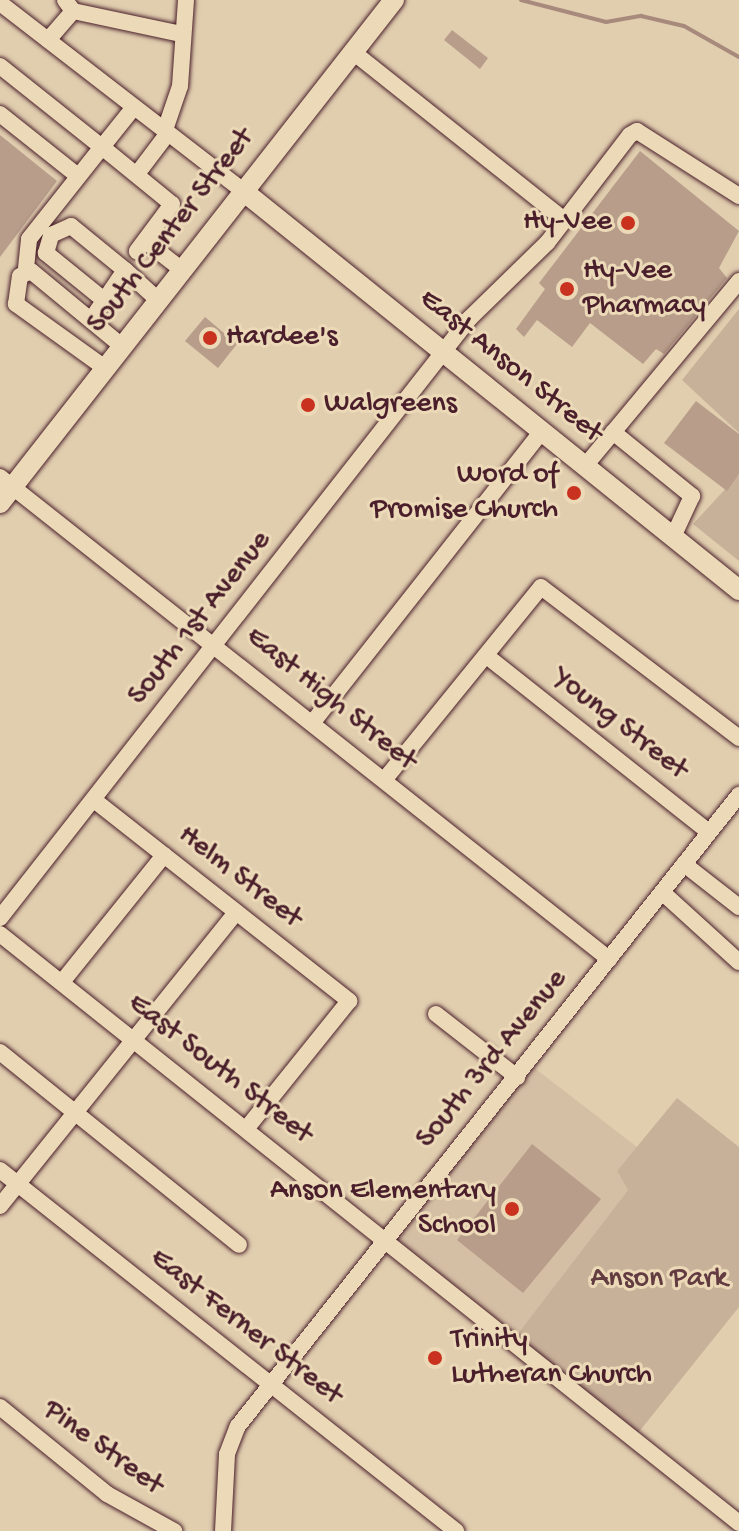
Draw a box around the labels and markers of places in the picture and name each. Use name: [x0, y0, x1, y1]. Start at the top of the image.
place label: Hy-Vee: [523, 205, 612, 241]
marker: Hy-Vee: [619, 214, 637, 232]
place label: Hy-Vee Pharmacy: [583, 254, 706, 324]
marker: Hy-Vee Pharmacy: [558, 280, 576, 298]
place label: Hardee's: [226, 320, 338, 356]
marker: Hardee's: [201, 329, 219, 347]
place label: Walgreens: [324, 387, 457, 423]
marker: Walgreens: [299, 396, 317, 414]
place label: Word of Promise Church: [370, 458, 558, 528]
marker: Word of Promise Church: [565, 484, 583, 502]
place label: Anson Elementary School: [270, 1174, 496, 1244]
marker: Anson Elementary School: [503, 1200, 521, 1218]
place label: Trinity Lutheran Church: [451, 1323, 652, 1394]
marker: Trinity Lutheran Church: [426, 1349, 444, 1367]

